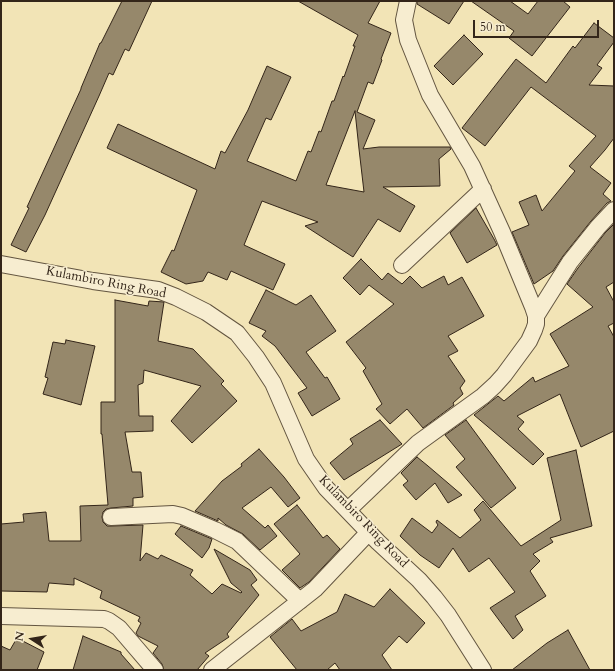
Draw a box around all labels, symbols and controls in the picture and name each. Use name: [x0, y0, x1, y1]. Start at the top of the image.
scale bar: [475, 12, 601, 38]
text: 50 m: [480, 19, 506, 35]
street label: Kulambiro Ring Road: [45, 264, 167, 302]
street label: Kulambiro Ring Road: [315, 473, 411, 571]
north arrow: [12, 619, 52, 659]
text: N: [11, 630, 28, 643]

